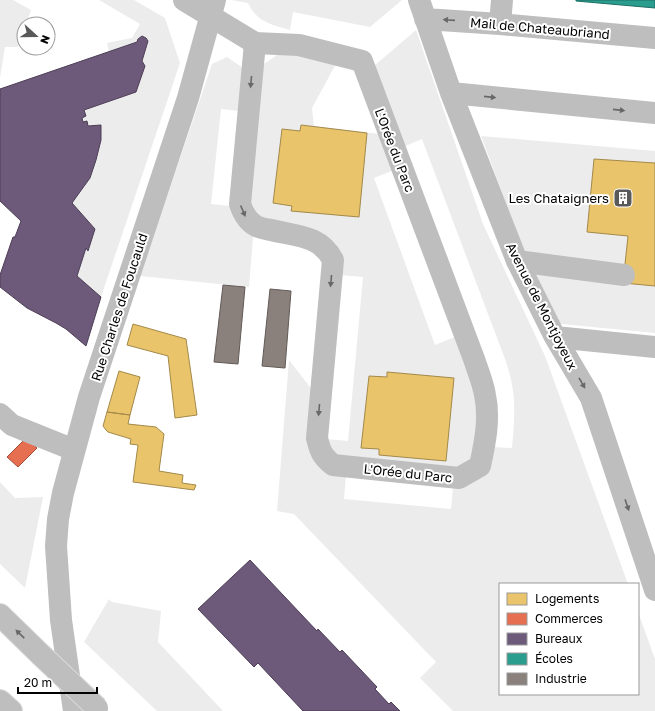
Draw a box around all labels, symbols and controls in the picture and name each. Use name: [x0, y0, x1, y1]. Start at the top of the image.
street label: Mail de Chateaubriand: [470, 14, 610, 42]
north arrow: [16, 16, 56, 56]
one-way arrow: [443, 17, 455, 24]
text: N: [38, 34, 53, 46]
one-way arrow: [248, 76, 254, 88]
one-way arrow: [484, 93, 496, 100]
street label: L'Orée du Parc: [372, 106, 418, 194]
one-way arrow: [613, 106, 625, 113]
building icon: Les Chataigners: [612, 187, 634, 209]
place label: Les Chataigners: [508, 190, 609, 206]
one-way arrow: [240, 205, 246, 217]
street label: Rue Charles de Foucauld: [88, 231, 150, 383]
street label: Avenue de Montjoyeux: [503, 240, 581, 372]
one-way arrow: [328, 275, 334, 287]
one-way arrow: [578, 377, 585, 389]
one-way arrow: [316, 404, 322, 416]
street label: L'Orée du Parc: [363, 460, 453, 486]
one-way arrow: [624, 499, 630, 511]
legend: [499, 583, 639, 695]
text: Logements: [535, 591, 599, 606]
text: Commerces: [535, 611, 603, 626]
one-way arrow: [15, 630, 25, 639]
text: Bureaux: [535, 631, 583, 646]
text: Écoles: [535, 651, 573, 666]
scale bar: [18, 669, 97, 695]
text: Industrie: [535, 671, 587, 686]
text: 20 m: [24, 675, 52, 690]

